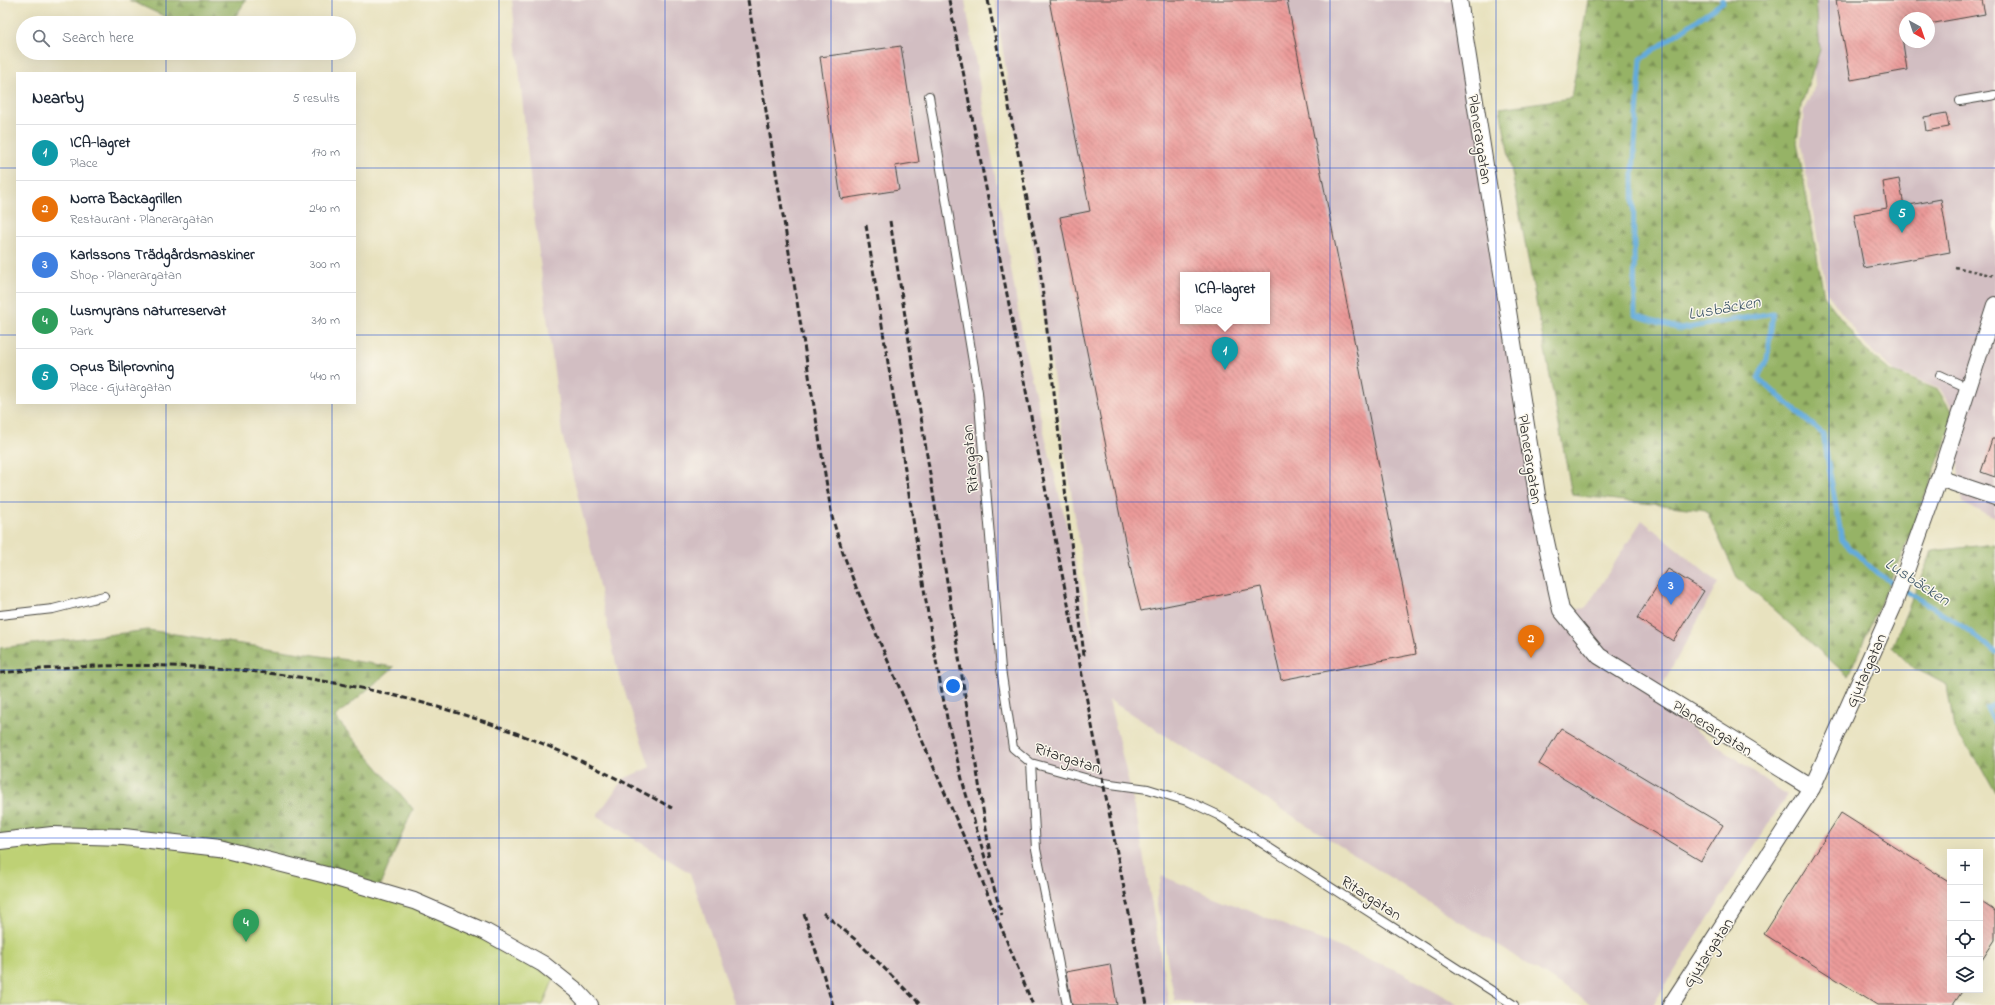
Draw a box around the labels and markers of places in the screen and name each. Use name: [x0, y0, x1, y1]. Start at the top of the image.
pin: 5: [1889, 200, 1915, 233]
pin: 1: [1212, 337, 1238, 370]
pin: 3: [1658, 572, 1684, 605]
pin: 2: [1518, 625, 1544, 658]
pin: 4: [233, 909, 259, 942]

